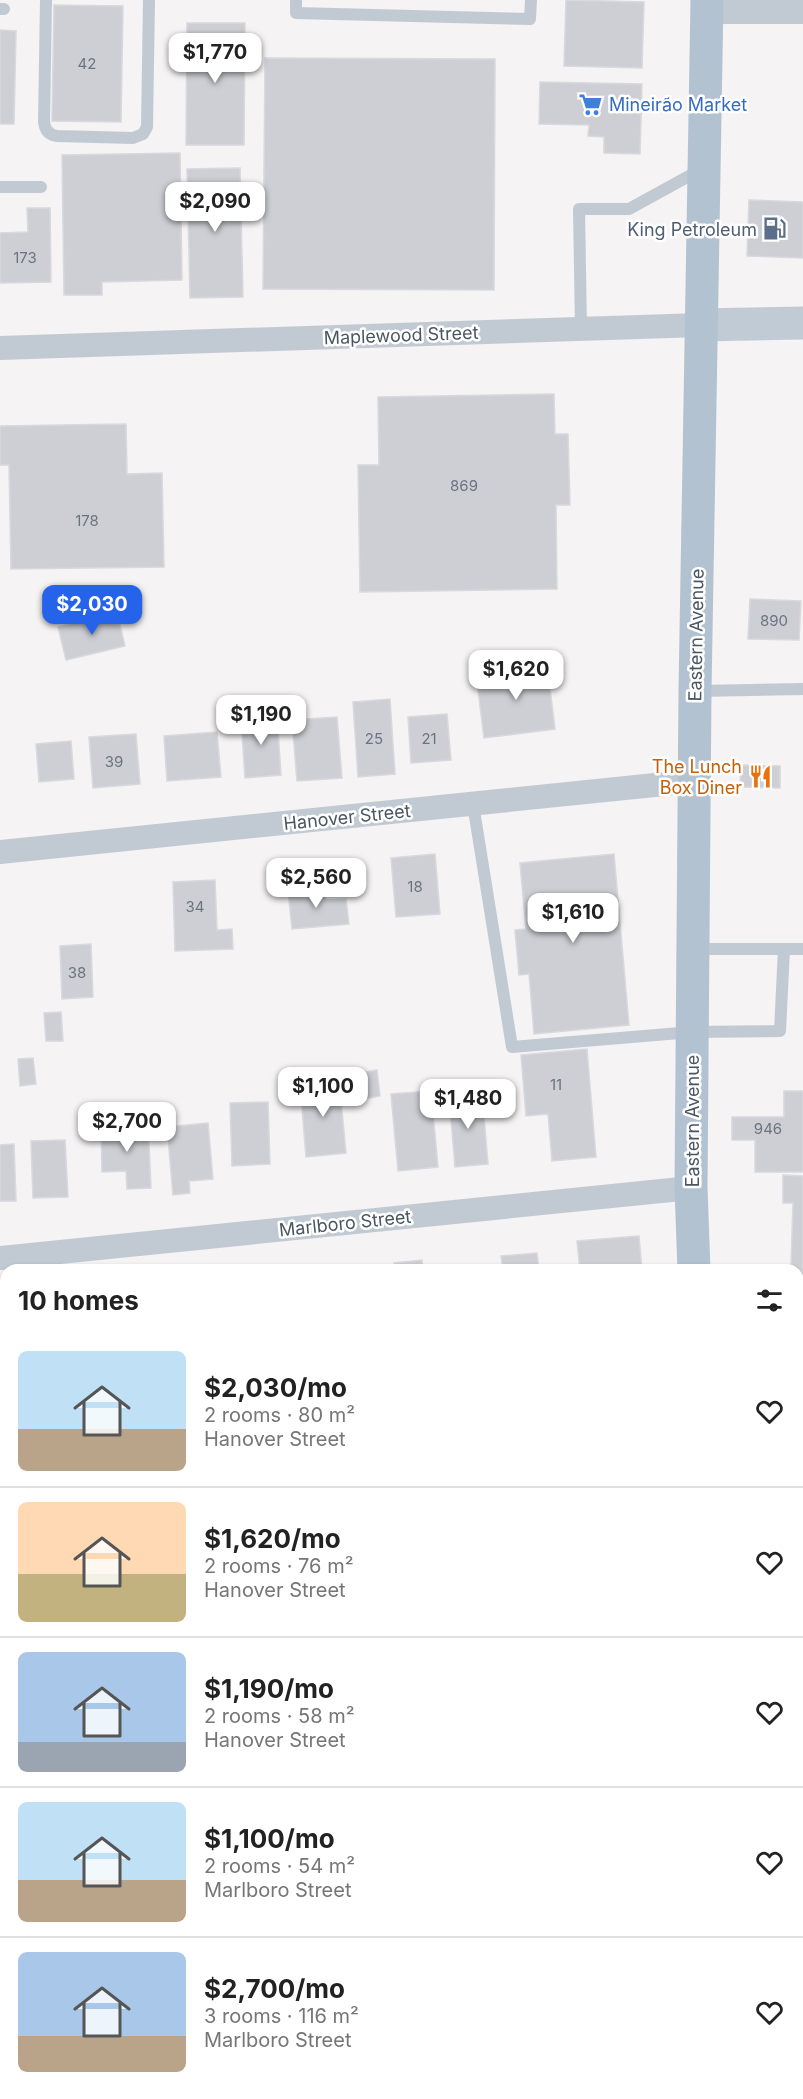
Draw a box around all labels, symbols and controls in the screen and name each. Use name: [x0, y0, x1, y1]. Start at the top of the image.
pin: $1,770: [166, 33, 264, 84]
text: $1,770: [183, 40, 247, 64]
house number: 42: [78, 54, 96, 73]
supermarket icon: Mineirão Market: [578, 91, 604, 117]
place label: Mineirão Market: [609, 94, 747, 115]
pin: $2,090: [166, 182, 264, 233]
text: $2,090: [179, 189, 251, 213]
fuel station icon: King Petroleum: [762, 216, 788, 242]
place label: King Petroleum: [627, 219, 757, 240]
house number: 173: [13, 248, 37, 267]
street label: Maplewood Street: [323, 322, 479, 348]
house number: 869: [450, 476, 478, 495]
house number: 178: [75, 511, 99, 530]
street label: Eastern Avenue: [684, 569, 708, 701]
pin: $2,030: [43, 585, 141, 636]
text: $2,030: [56, 592, 128, 616]
house number: 890: [760, 611, 788, 630]
pin: $1,620: [467, 650, 565, 701]
text: $1,620: [483, 657, 549, 681]
pin: $1,190: [212, 695, 310, 746]
text: $1,190: [230, 702, 292, 726]
house number: 25: [365, 729, 383, 748]
house number: 21: [421, 729, 437, 748]
house number: 39: [105, 752, 123, 771]
place label: The Lunch Box Diner: [652, 756, 742, 798]
restaurant icon: The Lunch Box Diner: [747, 763, 773, 789]
street label: Hanover Street: [283, 800, 412, 834]
pin: $2,560: [267, 858, 365, 909]
text: $2,560: [280, 865, 352, 889]
house number: 18: [407, 877, 423, 896]
pin: $1,610: [524, 893, 622, 944]
house number: 34: [186, 897, 204, 916]
text: $1,610: [542, 900, 604, 924]
house number: 38: [68, 963, 86, 982]
street label: Eastern Avenue: [682, 1055, 703, 1187]
pin: $1,100: [274, 1067, 372, 1118]
text: $1,100: [292, 1074, 354, 1098]
house number: 11: [550, 1075, 562, 1094]
pin: $1,480: [419, 1079, 517, 1130]
text: $1,480: [434, 1086, 502, 1110]
pin: $2,700: [78, 1102, 176, 1153]
text: $2,700: [92, 1109, 162, 1133]
house number: 946: [754, 1119, 782, 1138]
street label: Marlboro Street: [278, 1206, 412, 1240]
icon: filters: [753, 1284, 786, 1317]
text: 10 homes: [18, 1285, 139, 1316]
text: $2,030/mo: [204, 1372, 347, 1403]
icon: home: [66, 1375, 138, 1447]
icon: heart: [753, 1395, 786, 1428]
text: 2 rooms · 80 m²: [204, 1403, 355, 1427]
text: Hanover Street: [204, 1427, 346, 1451]
text: $1,620/mo: [204, 1523, 341, 1554]
icon: home: [66, 1526, 138, 1598]
icon: heart: [753, 1546, 786, 1579]
text: 2 rooms · 76 m²: [204, 1554, 353, 1578]
text: Hanover Street: [204, 1578, 346, 1602]
text: $1,190/mo: [204, 1673, 334, 1704]
icon: home: [66, 1676, 138, 1748]
icon: heart: [753, 1696, 786, 1729]
text: 2 rooms · 58 m²: [204, 1704, 355, 1728]
text: Hanover Street: [204, 1728, 346, 1752]
text: $1,100/mo: [204, 1823, 335, 1854]
icon: home: [66, 1826, 138, 1898]
icon: heart: [753, 1846, 786, 1879]
text: 2 rooms · 54 m²: [204, 1854, 355, 1878]
text: Marlboro Street: [204, 1878, 351, 1902]
text: $2,700/mo: [204, 1973, 345, 2004]
icon: home: [66, 1976, 138, 2048]
icon: heart: [753, 1996, 786, 2029]
text: 3 rooms · 116 m²: [204, 2004, 359, 2028]
text: Marlboro Street: [204, 2028, 351, 2052]

